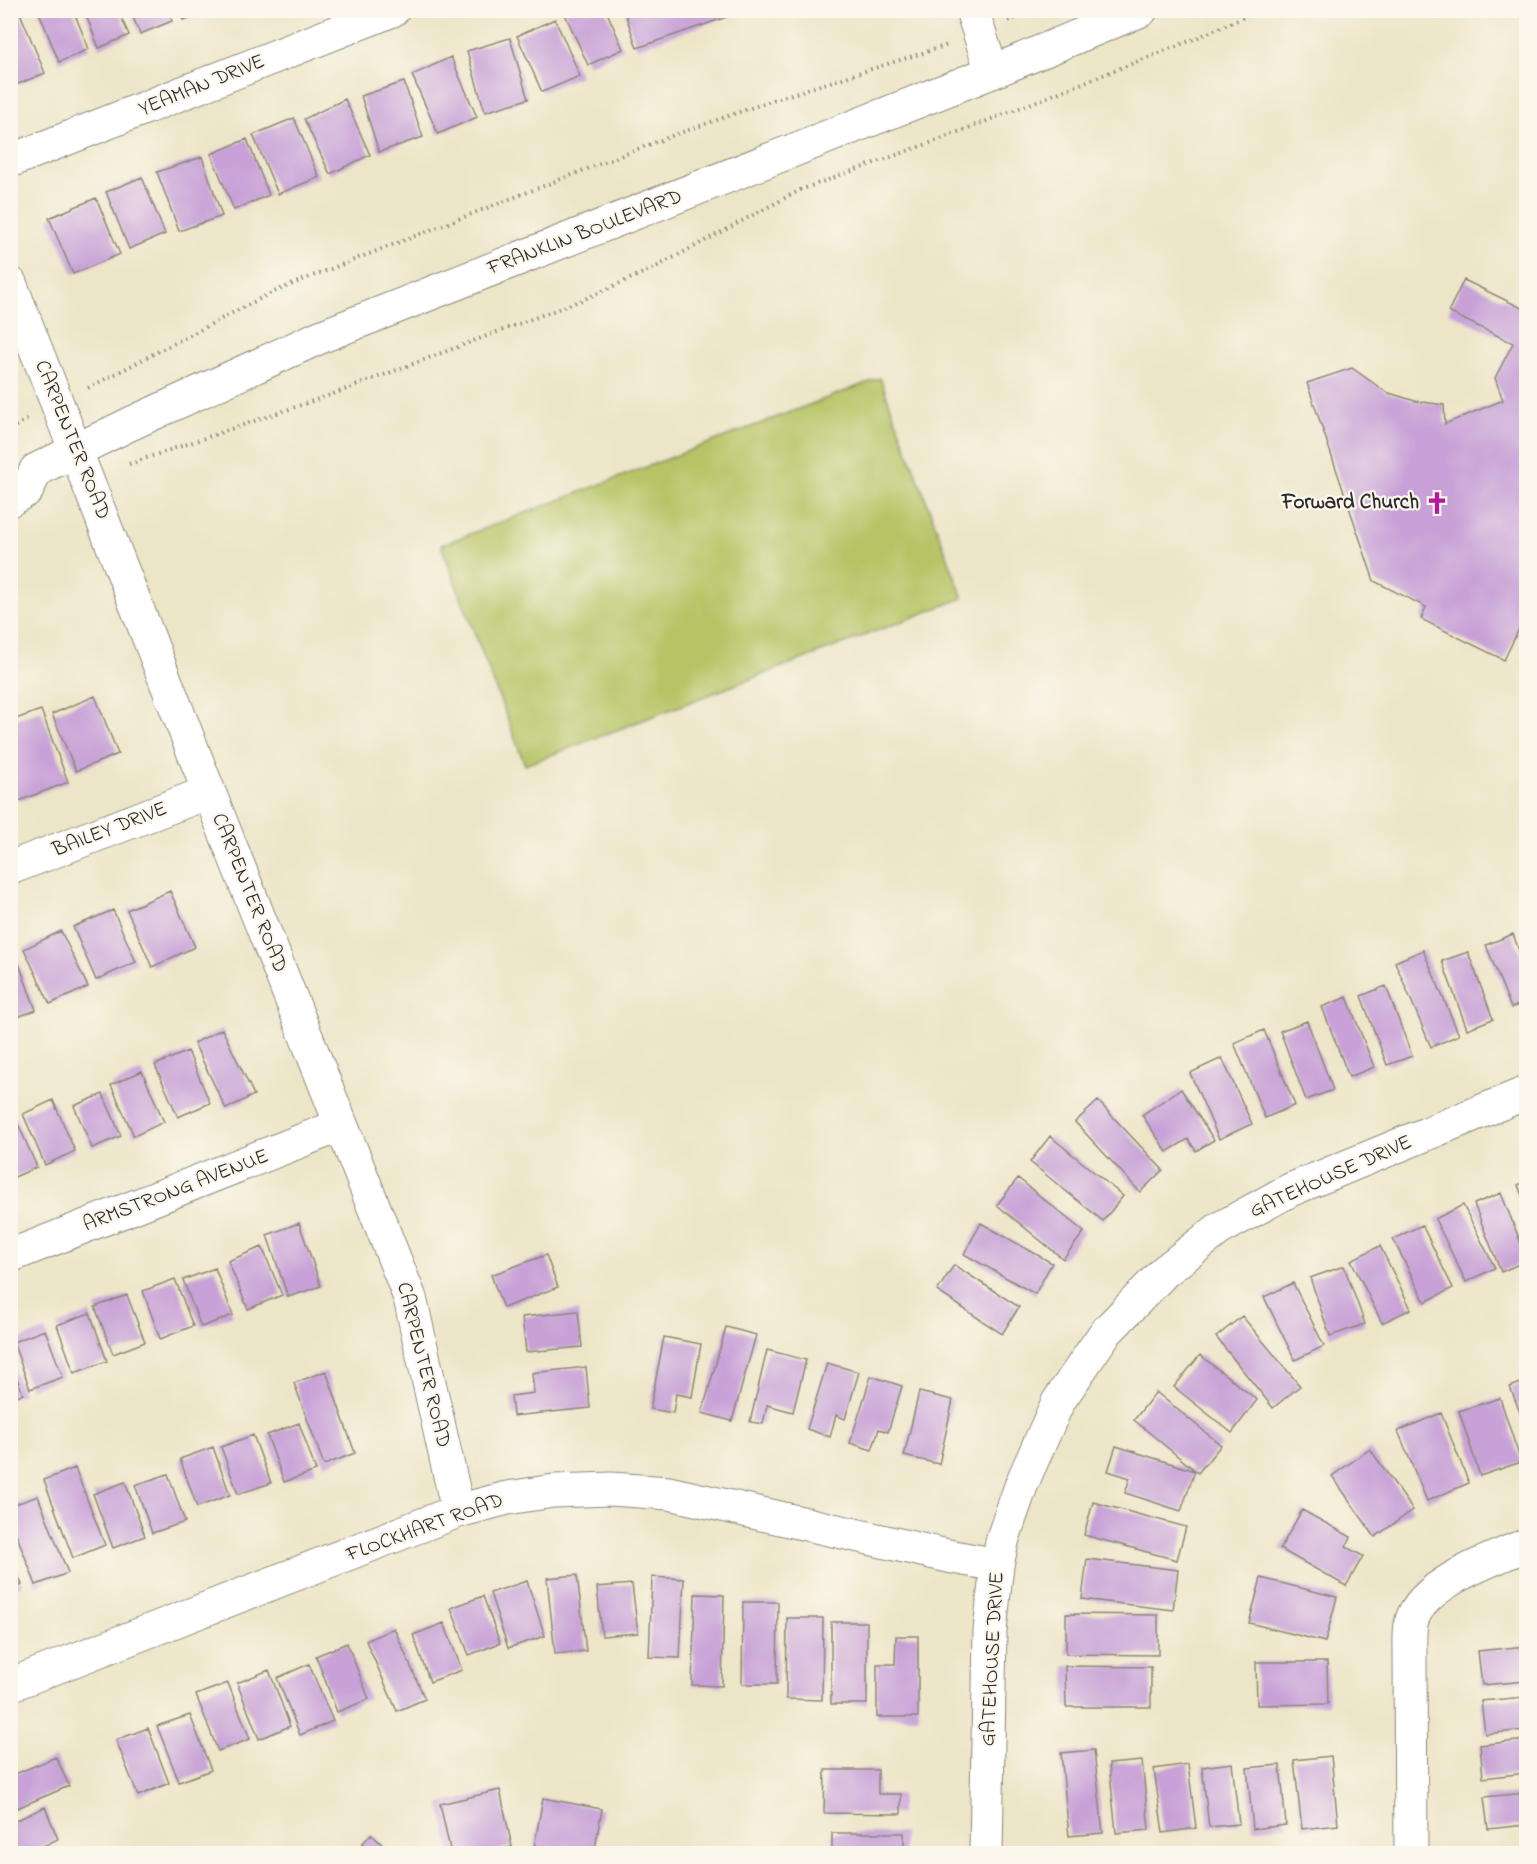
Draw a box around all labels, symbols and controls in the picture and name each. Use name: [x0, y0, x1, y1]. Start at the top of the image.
street label: YEAMAN DRIVE: [134, 47, 270, 125]
street label: FRANKLIN BOULEVARD: [482, 182, 687, 284]
street label: CARPENTER ROAD: [26, 356, 118, 524]
place label: Forward Church: [1281, 488, 1419, 518]
church icon: Forward Church: [1424, 490, 1450, 516]
street label: BAILEY DRIVE: [47, 794, 172, 866]
street label: CARPENTER ROAD: [203, 809, 295, 977]
street label: GATEHOUSE DRIVE: [1245, 1128, 1417, 1226]
street label: ARMSTRONG AVENUE: [79, 1142, 273, 1240]
street label: CARPENTER ROAD: [388, 1279, 458, 1451]
street label: FLOCKHART ROAD: [341, 1486, 508, 1571]
street label: GATEHOUSE DRIVE: [973, 1571, 1013, 1747]

